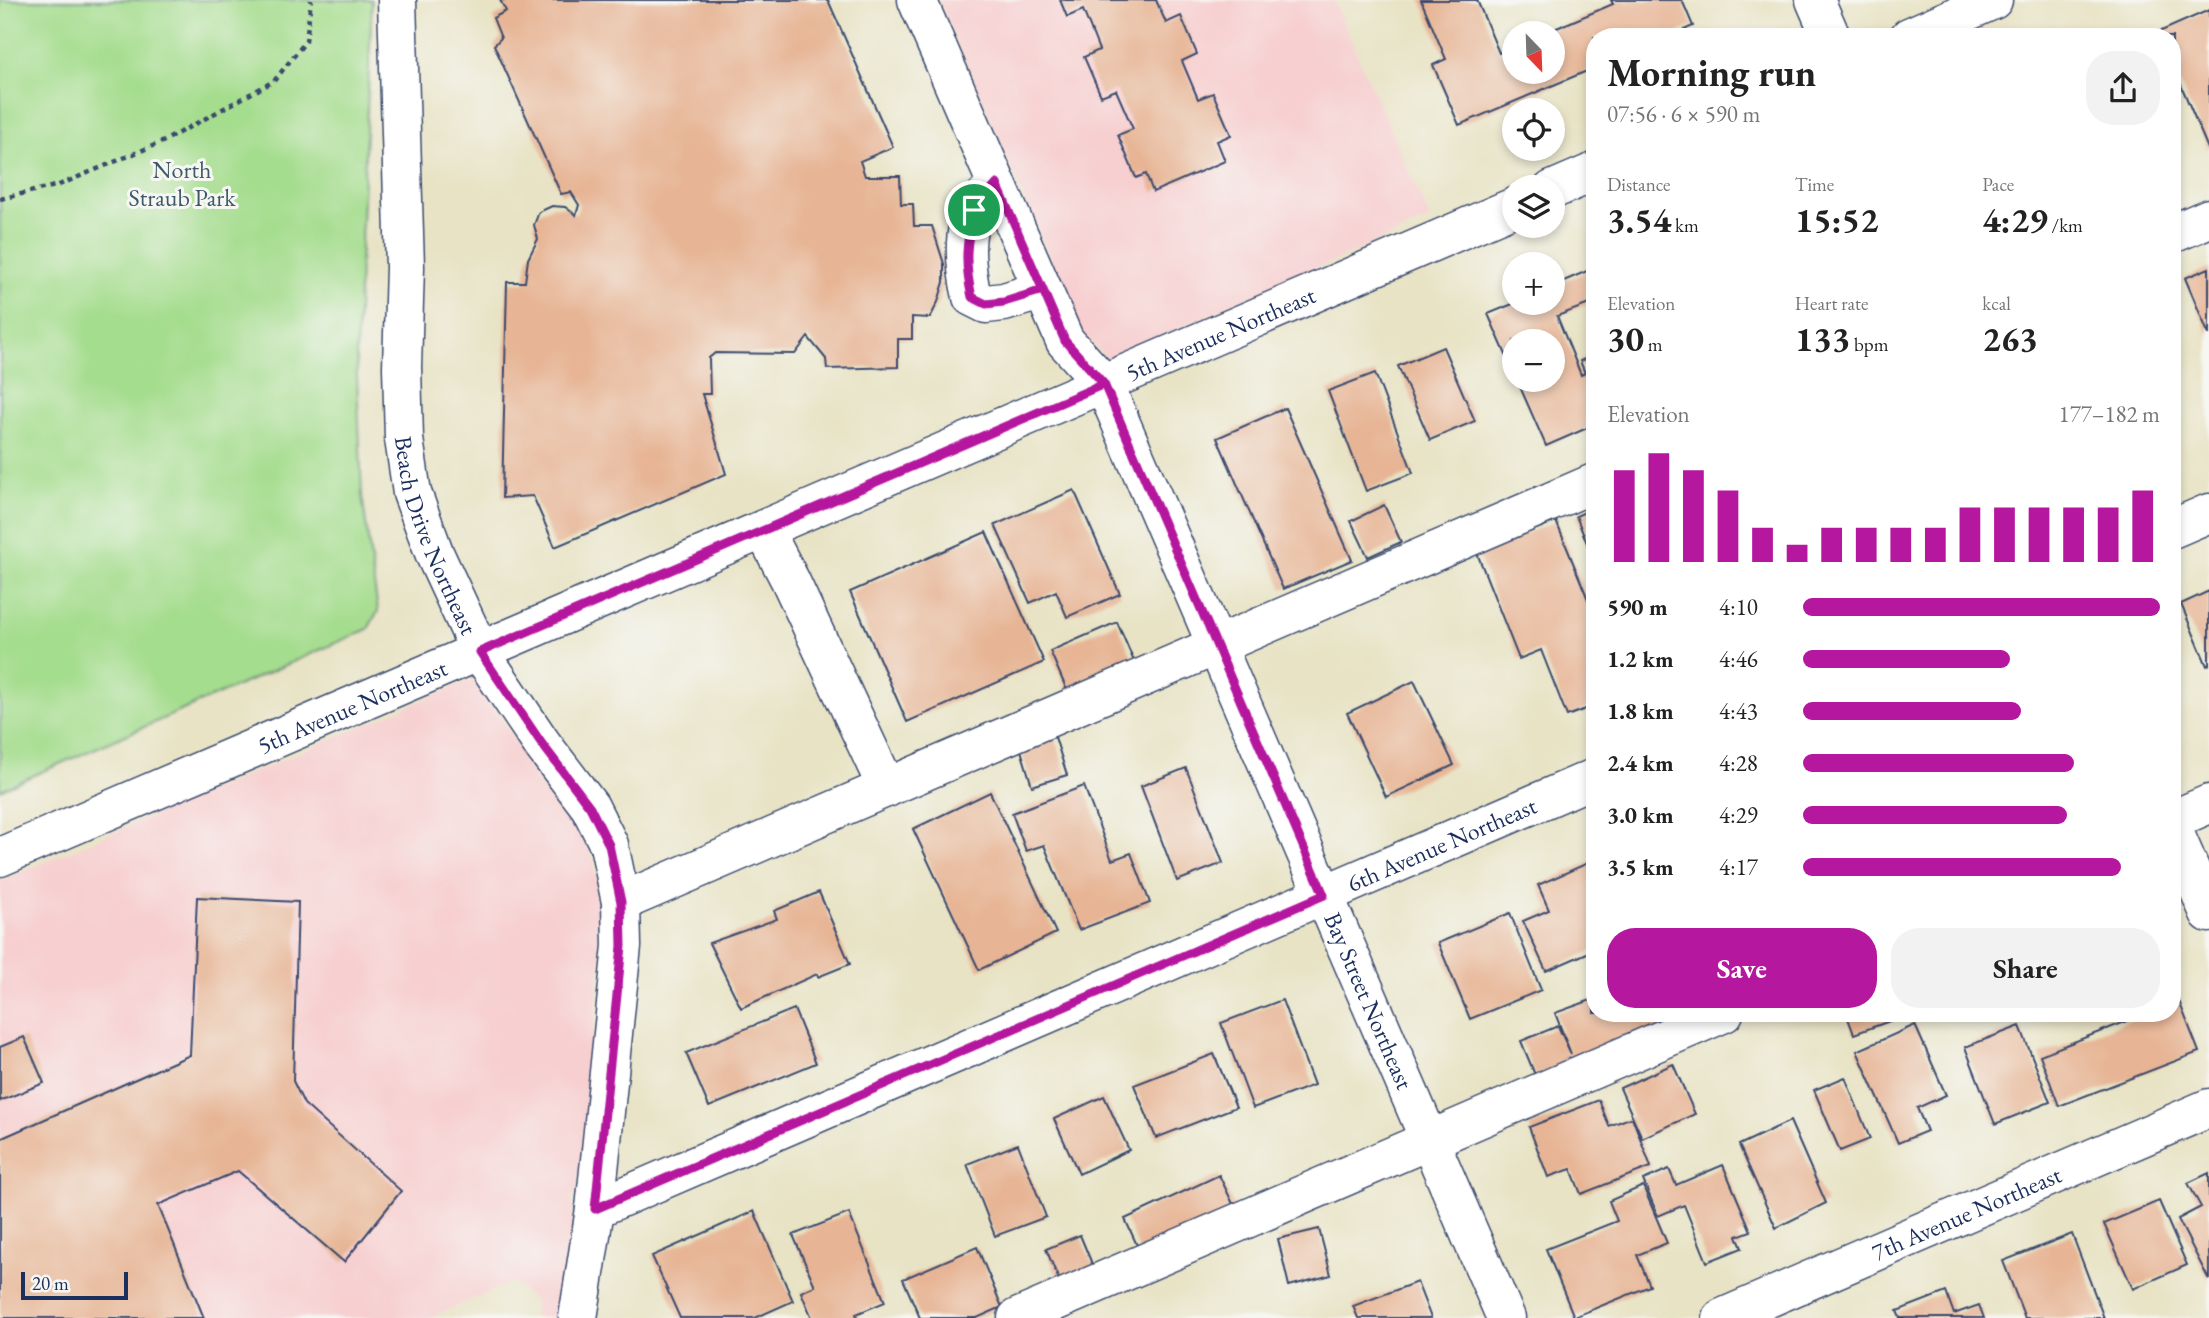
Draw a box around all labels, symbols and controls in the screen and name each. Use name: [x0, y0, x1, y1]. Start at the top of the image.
north arrow: [1502, 21, 1564, 84]
map controls: [1502, 21, 1565, 392]
text: Morning run: [1607, 48, 1816, 97]
button: share: [2086, 51, 2160, 125]
button: locate: [1502, 98, 1565, 161]
text: 07:56 · 6 × 590 m: [1607, 99, 1760, 129]
park label: North Straub Park: [129, 154, 236, 213]
text: Distance: [1607, 172, 1670, 197]
text: Time: [1795, 172, 1834, 197]
text: Pace: [1982, 172, 2014, 197]
button: layers: [1502, 175, 1565, 238]
pin: [944, 180, 1004, 240]
icon: arrive: [955, 191, 993, 229]
text: 3.54: [1607, 197, 1671, 242]
text: 15:52: [1795, 197, 1879, 242]
text: 4:29: [1982, 197, 2048, 242]
text: km: [1671, 213, 1699, 238]
text: /km: [2048, 213, 2083, 238]
button: +: [1502, 252, 1565, 315]
street label: 5th Avenue Northeast: [1121, 279, 1320, 387]
text: Elevation: [1607, 291, 1675, 316]
text: Heart rate: [1795, 291, 1868, 316]
text: kcal: [1982, 291, 2011, 316]
text: 30: [1607, 316, 1644, 361]
text: 133: [1795, 316, 1850, 361]
text: 263: [1982, 316, 2038, 361]
button: −: [1502, 329, 1565, 392]
text: m: [1644, 332, 1663, 357]
text: bpm: [1850, 332, 1888, 357]
text: Elevation: [1607, 399, 1690, 429]
text: 177–182 m: [2059, 399, 2160, 429]
street label: Beach Drive Northeast: [388, 434, 485, 640]
text: 590 m: [1607, 592, 1668, 622]
text: 4:10: [1719, 592, 1758, 622]
text: 1.2 km: [1607, 644, 1674, 674]
text: 4:46: [1719, 644, 1758, 674]
street label: 5th Avenue Northeast: [252, 651, 452, 760]
text: 1.8 km: [1607, 696, 1674, 726]
text: 4:43: [1719, 696, 1758, 726]
text: 2.4 km: [1607, 748, 1674, 778]
text: 4:28: [1719, 748, 1758, 778]
street label: 6th Avenue Northeast: [1342, 789, 1541, 898]
text: 3.0 km: [1607, 800, 1674, 830]
text: 4:29: [1719, 800, 1758, 830]
text: 3.5 km: [1607, 852, 1674, 882]
text: 4:17: [1719, 852, 1758, 882]
street label: Bay Street Northeast: [1318, 907, 1421, 1094]
button: Save: [1607, 928, 1877, 1008]
button: Share: [1891, 928, 2160, 1008]
street label: 7th Avenue Northeast: [1867, 1158, 2066, 1267]
scale bar: [21, 1269, 128, 1301]
text: 20 m: [32, 1271, 69, 1296]

